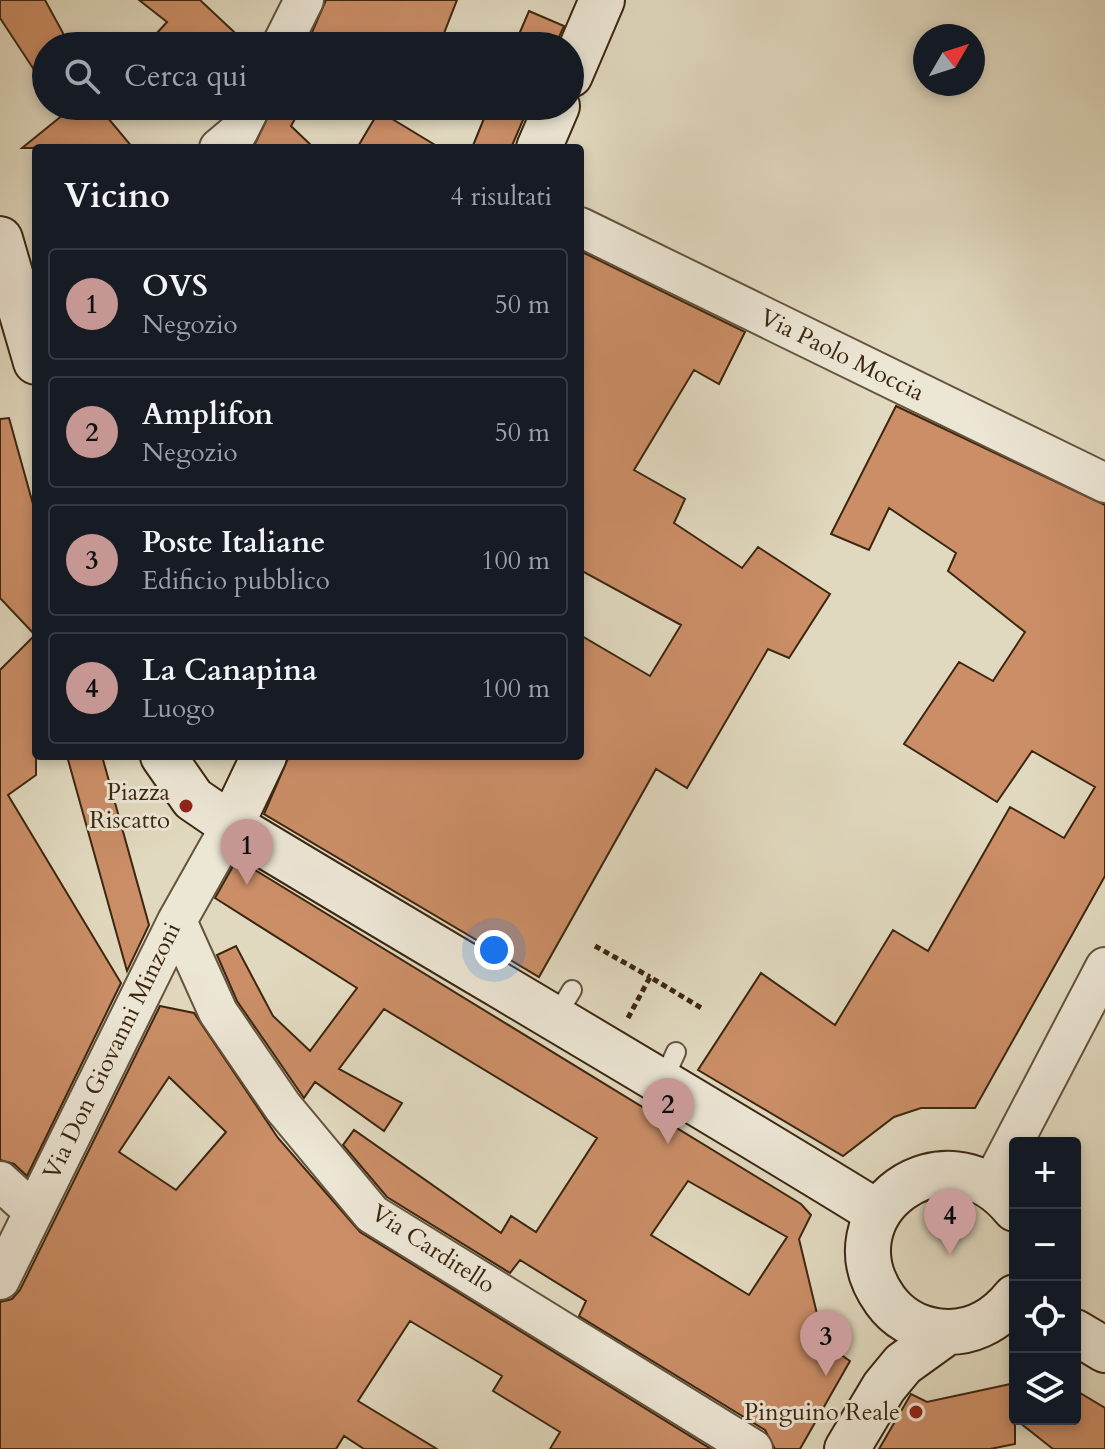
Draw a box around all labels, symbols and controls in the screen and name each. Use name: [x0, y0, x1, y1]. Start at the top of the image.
north arrow: [913, 24, 985, 96]
search box: [32, 32, 584, 120]
icon: search: [60, 54, 104, 98]
text: Cerca qui: [124, 56, 247, 97]
text: Vicino: [64, 173, 170, 219]
text: 4 risultati: [450, 179, 552, 214]
text: OVS: [142, 266, 208, 307]
text: 1: [85, 287, 99, 322]
text: 50 m: [494, 287, 550, 322]
street label: Via Paolo Moccia: [754, 301, 930, 409]
text: Negozio: [142, 307, 238, 342]
text: Amplifon: [142, 394, 273, 435]
text: 2: [85, 415, 99, 450]
text: 50 m: [494, 415, 550, 450]
text: Negozio: [142, 435, 238, 470]
text: Poste Italiane: [142, 522, 325, 563]
text: 3: [85, 543, 99, 578]
text: 100 m: [481, 543, 550, 578]
text: Edificio pubblico: [142, 563, 330, 598]
text: La Canapina: [142, 650, 317, 691]
text: 4: [85, 671, 99, 706]
text: 100 m: [481, 671, 550, 706]
text: Luogo: [142, 691, 215, 726]
place label: Piazza Riscatto: [89, 776, 171, 837]
marker: Piazza Riscatto: [177, 797, 195, 815]
pin: 1: [221, 819, 273, 885]
street label: Via Don Giovanni Minzoni: [35, 917, 189, 1185]
your location: [474, 930, 514, 970]
pin: 2: [642, 1078, 694, 1144]
map controls: [1009, 1137, 1081, 1425]
button: +: [1009, 1137, 1081, 1209]
pin: 4: [924, 1189, 976, 1255]
street label: Via Carditello: [365, 1197, 501, 1301]
button: −: [1009, 1209, 1081, 1281]
button: locate: [1009, 1281, 1081, 1353]
pin: 3: [800, 1310, 852, 1376]
button: layers: [1009, 1353, 1081, 1425]
place label: Pinguino Reale: [744, 1396, 900, 1429]
marker: Pinguino Reale: [907, 1403, 925, 1421]

